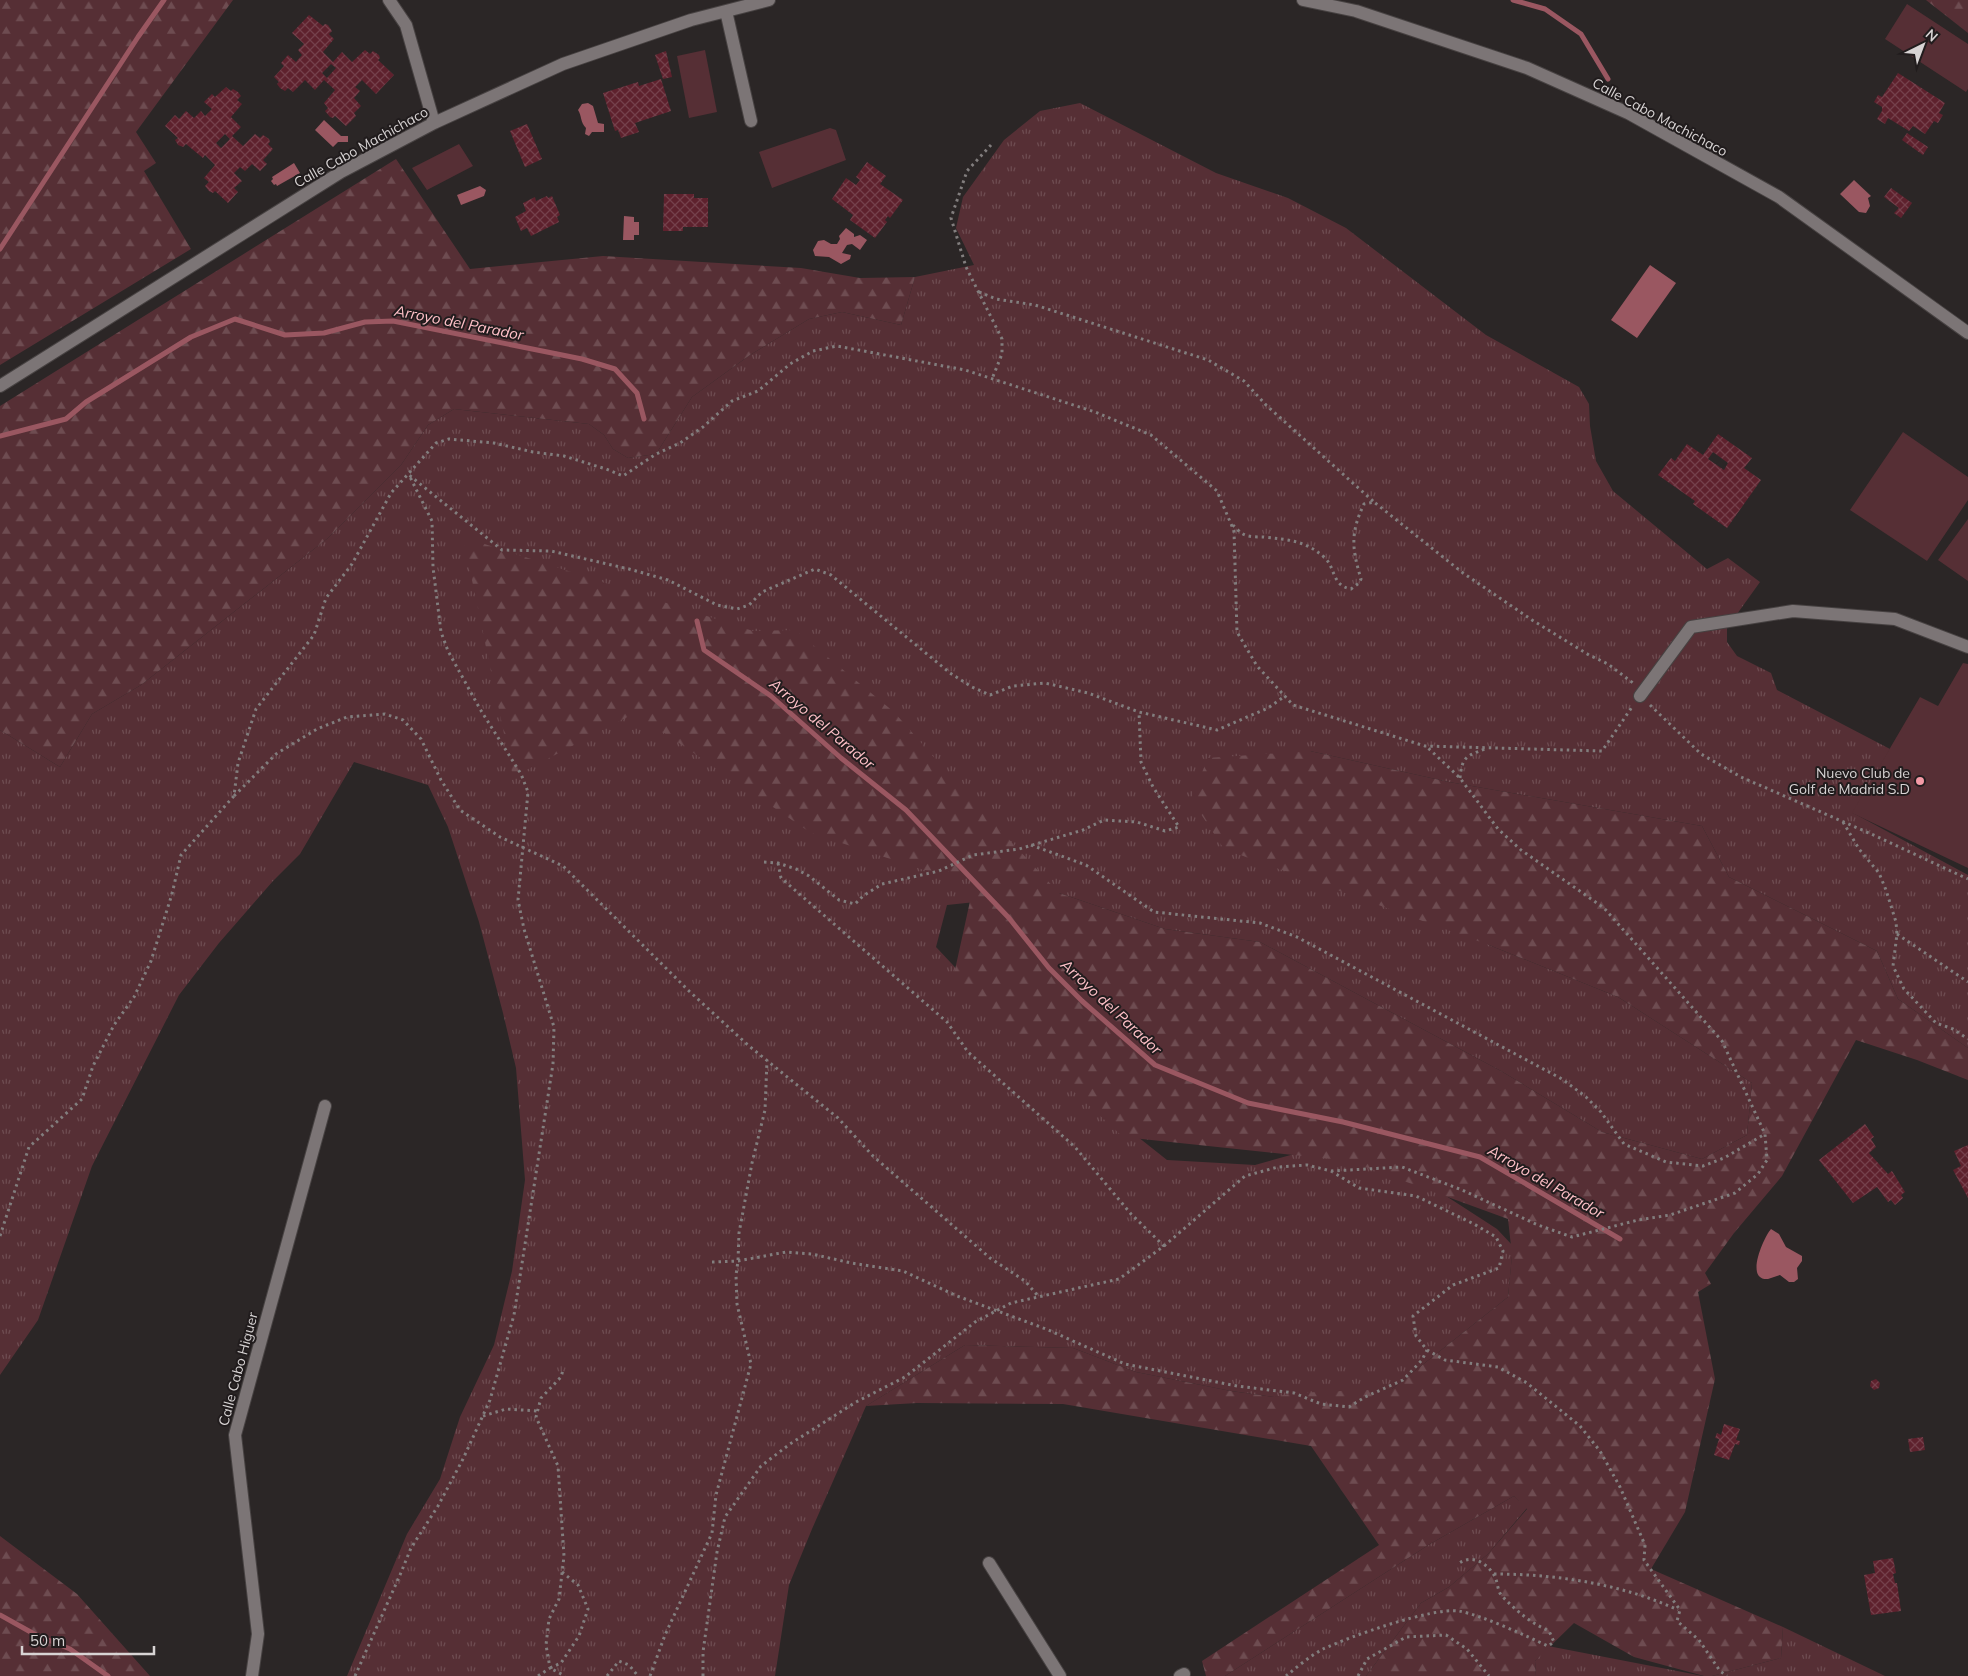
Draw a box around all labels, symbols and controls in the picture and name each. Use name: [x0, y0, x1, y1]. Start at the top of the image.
north arrow: [1898, 20, 1948, 70]
text: N: [1922, 25, 1942, 46]
street label: Calle Cabo Machichaco: [1589, 74, 1731, 160]
street label: Calle Cabo Machichaco: [291, 103, 431, 191]
water label: Arroyo del Parador: [392, 300, 526, 344]
water label: Arroyo del Parador: [765, 674, 879, 773]
place label: Nuevo Club de Golf de Madrid S.D: [1789, 764, 1910, 798]
marker: Nuevo Club de Golf de Madrid S.D: [1914, 775, 1926, 787]
water label: Arroyo del Parador: [1056, 954, 1166, 1059]
water label: Arroyo del Parador: [1484, 1140, 1608, 1223]
street label: Calle Cabo Higuer: [214, 1309, 262, 1428]
scale bar: [22, 1624, 155, 1656]
text: 50 m: [30, 1631, 65, 1650]

